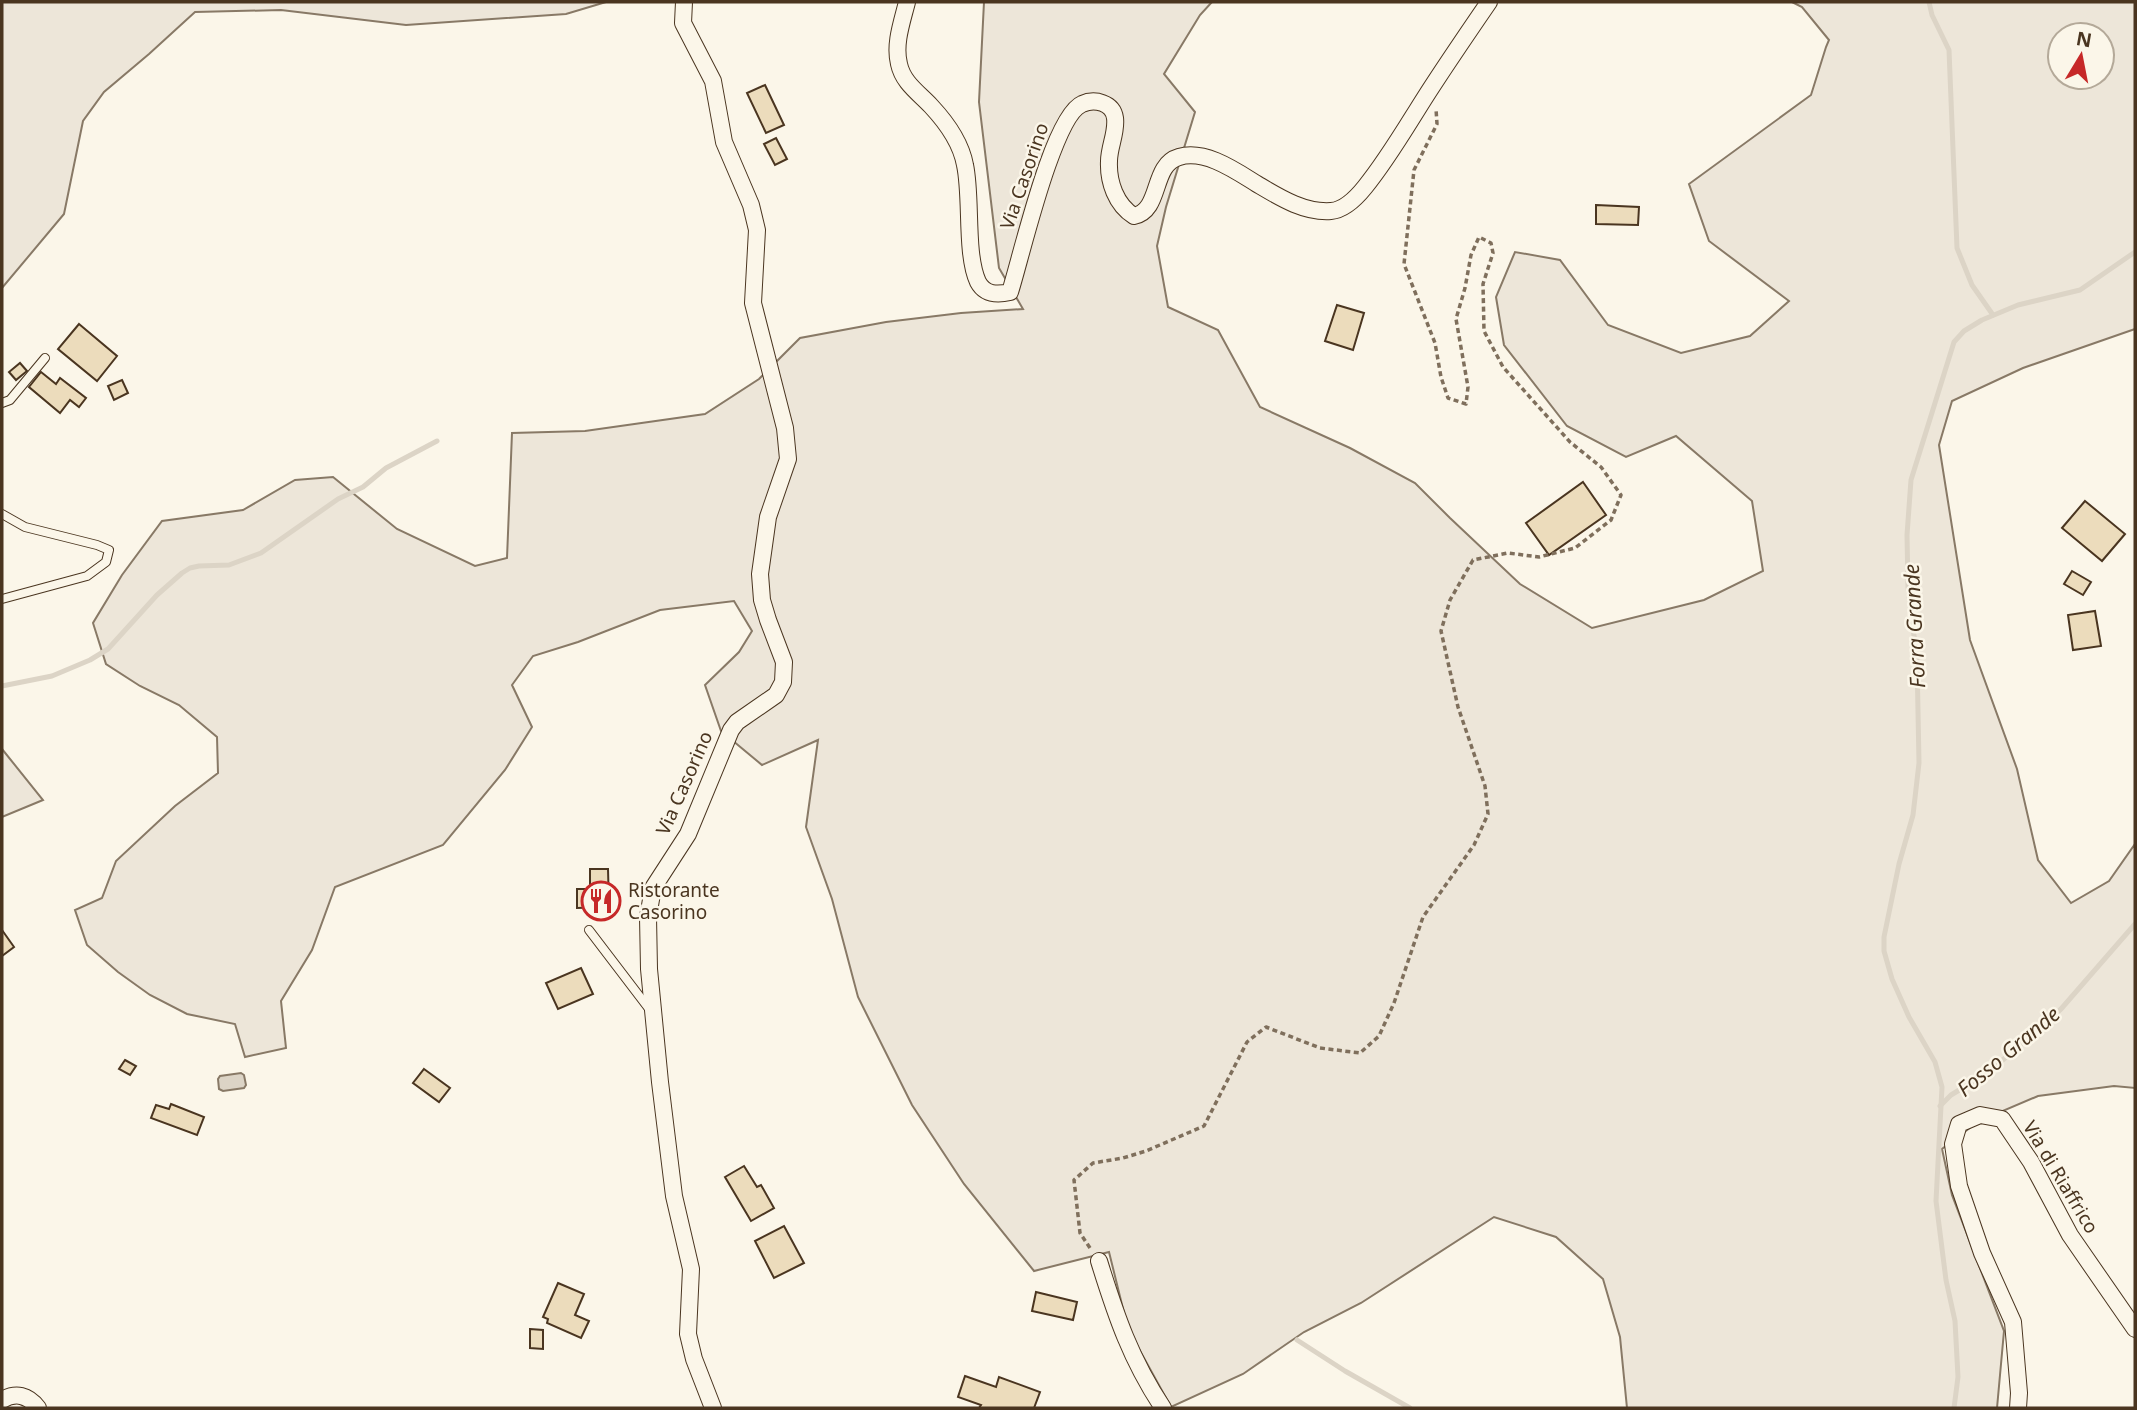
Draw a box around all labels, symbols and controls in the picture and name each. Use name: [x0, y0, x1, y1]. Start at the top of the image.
north arrow: [2046, 21, 2116, 91]
text: N: [2074, 25, 2094, 53]
street label: Via Casorino: [994, 119, 1054, 233]
water label: Forra Grande: [1897, 563, 1931, 689]
street label: Via Casorino: [650, 727, 718, 839]
place label: Ristorante Casorino: [628, 877, 720, 925]
restaurant icon: Ristorante Casorino: [580, 880, 622, 922]
water label: Fosso Grande: [1951, 1000, 2065, 1102]
street label: Via di Riaffrico: [2017, 1116, 2105, 1238]

